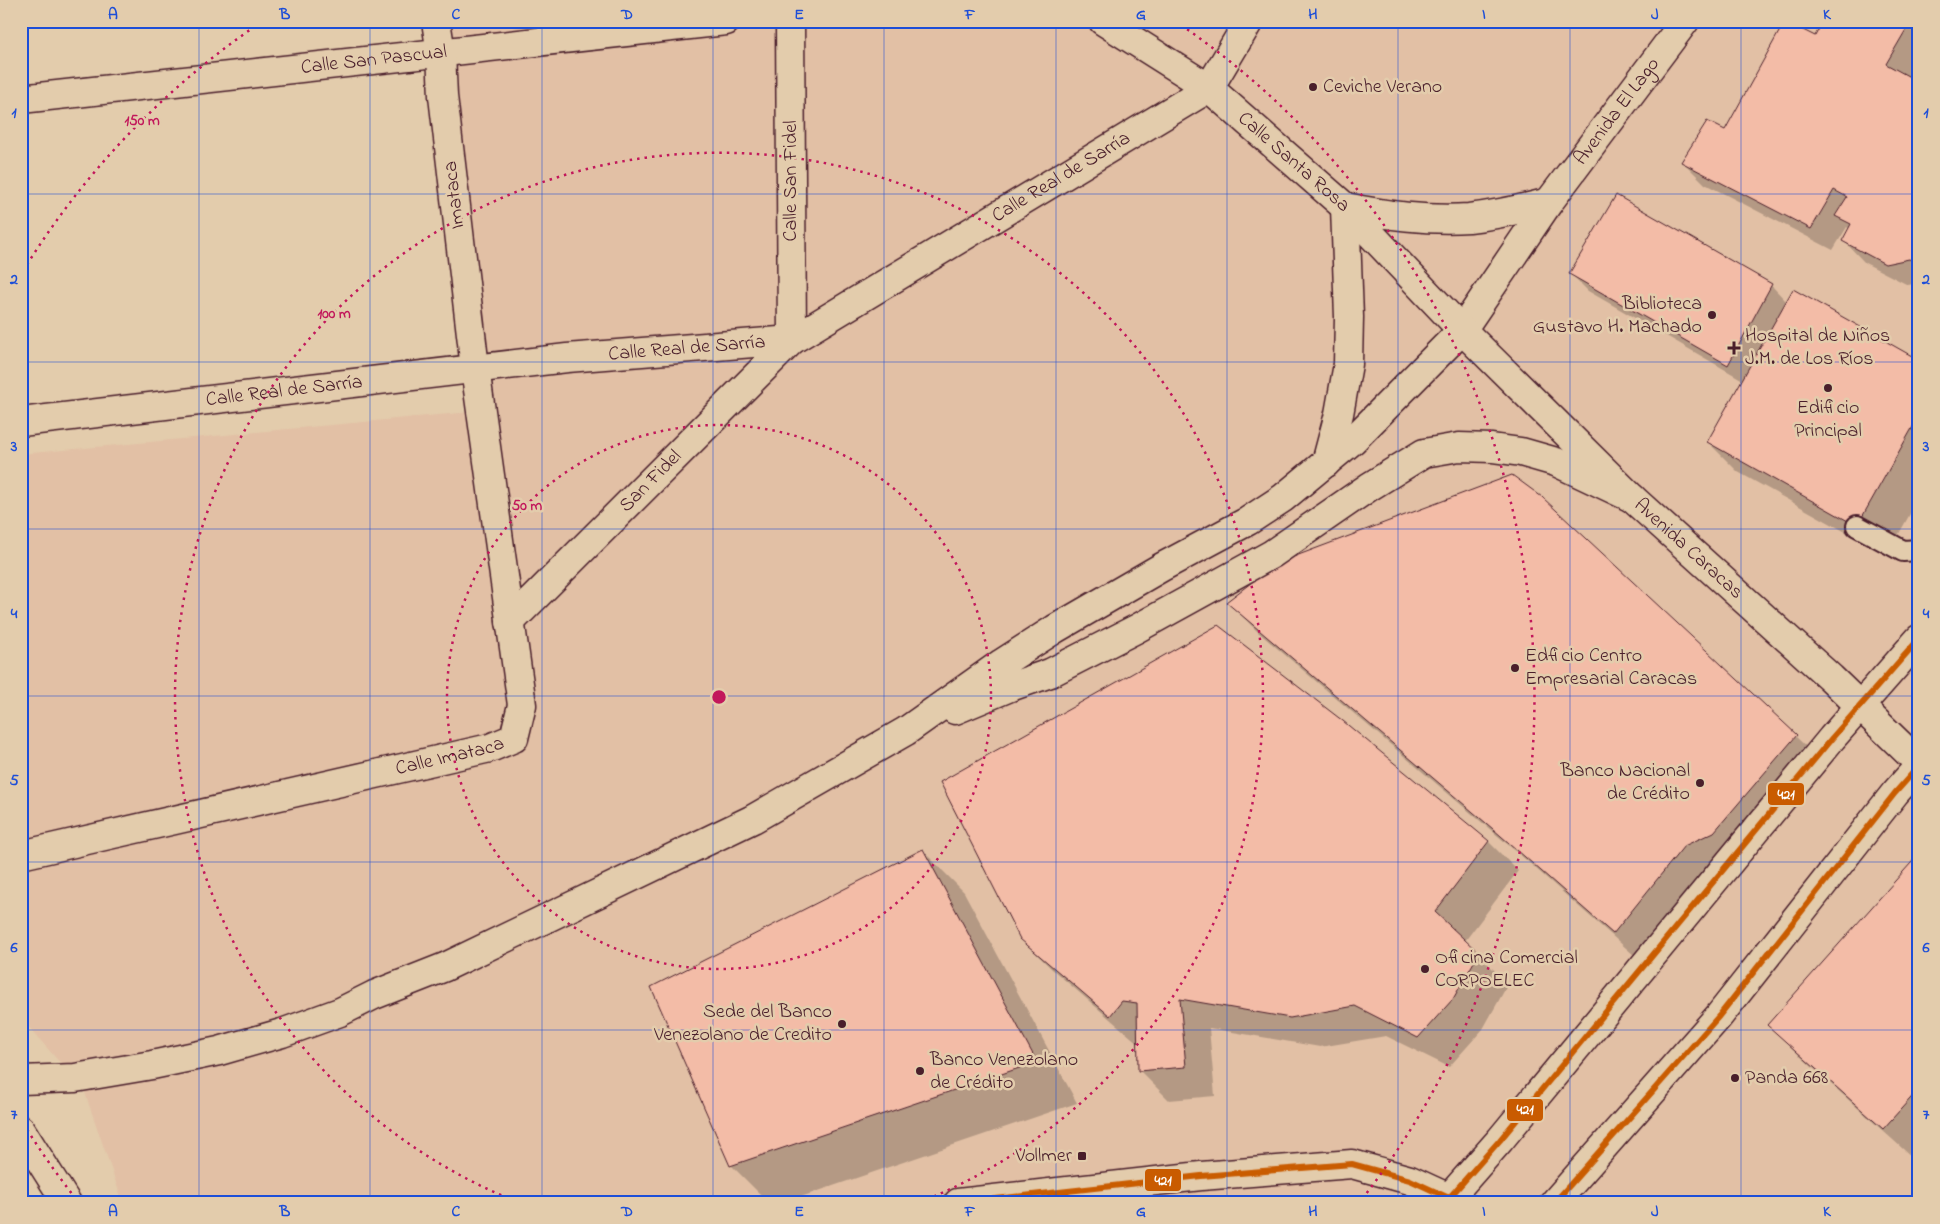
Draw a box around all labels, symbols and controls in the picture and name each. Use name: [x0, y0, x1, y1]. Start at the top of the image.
text: A: [108, 3, 118, 27]
text: B: [279, 3, 291, 27]
text: C: [452, 3, 461, 27]
text: D: [620, 3, 633, 27]
text: E: [794, 3, 804, 27]
text: F: [964, 3, 976, 27]
text: G: [1136, 3, 1146, 27]
text: H: [1308, 3, 1318, 27]
text: I: [1482, 3, 1486, 27]
text: J: [1651, 3, 1659, 27]
text: K: [1823, 3, 1832, 27]
street label: Calle San Pascual: [299, 37, 448, 82]
street label: Avenida El Lago: [1567, 51, 1667, 171]
place label: Ceviche Verano: [1323, 73, 1442, 102]
marker: Ceviche Verano: [1307, 81, 1319, 93]
text: 1: [11, 101, 17, 125]
text: 1: [1923, 101, 1929, 125]
street label: Calle Santa Rosa: [1231, 105, 1356, 220]
text: 150 m: [124, 110, 160, 132]
street label: Calle San Fidel: [777, 120, 806, 242]
street label: Calle Real de Sarría: [986, 124, 1136, 230]
street label: Imataca: [436, 159, 474, 231]
text: 2: [9, 268, 18, 292]
text: 2: [1921, 268, 1930, 292]
place label: Biblioteca Gustavo H. Machado: [1533, 290, 1702, 342]
text: 100 m: [317, 303, 351, 325]
marker: Biblioteca Gustavo H. Machado: [1706, 309, 1718, 321]
place label: Hospital de Niños J.M. de Los Ríos: [1745, 322, 1890, 374]
street label: Calle Real de Sarría: [607, 328, 767, 369]
marker: Hospital de Niños J.M. de Los Ríos: [1727, 341, 1741, 355]
street label: Calle Real de Sarría: [204, 368, 364, 415]
marker: Edificio Principal: [1822, 382, 1834, 394]
place label: Edificio Principal: [1794, 394, 1862, 446]
text: 3: [10, 435, 18, 459]
text: 3: [1922, 435, 1930, 459]
street label: San Fidel: [613, 443, 689, 519]
street label: Avenida Caracas: [1627, 492, 1750, 606]
text: 50 m: [512, 495, 543, 517]
text: 4: [10, 602, 18, 626]
text: 4: [1922, 602, 1930, 626]
place label: Edficio Centro Empresarial Caracas: [1525, 642, 1697, 694]
marker: Edficio Centro Empresarial Caracas: [1509, 662, 1521, 674]
centre of rings: [710, 688, 728, 706]
street label: Calle Imataca: [393, 729, 509, 784]
place label: Banco Nacional de Crédito: [1559, 757, 1690, 809]
text: 5: [9, 769, 19, 793]
text: 5: [1921, 769, 1931, 793]
marker: Banco Nacional de Crédito: [1694, 777, 1706, 789]
line badge: 421: [1767, 782, 1805, 806]
text: 421: [1776, 785, 1795, 806]
text: 6: [9, 936, 18, 960]
text: 6: [1921, 936, 1930, 960]
place label: Oficina Comercial CORPOELEC: [1435, 944, 1578, 996]
marker: Oficina Comercial CORPOELEC: [1419, 963, 1431, 975]
place label: Sede del Banco Venezolano de Credito: [653, 998, 832, 1050]
marker: Sede del Banco Venezolano de Credito: [836, 1018, 848, 1030]
place label: Banco Venezolano de Crédito: [929, 1046, 1078, 1098]
place label: Panda 668: [1745, 1064, 1828, 1093]
marker: Banco Venezolano de Crédito: [914, 1065, 926, 1077]
marker: Panda 668: [1729, 1072, 1741, 1084]
line badge: 421: [1506, 1098, 1544, 1122]
text: 421: [1515, 1100, 1534, 1121]
text: 7: [11, 1103, 18, 1127]
text: 7: [1923, 1103, 1930, 1127]
place label: Vollmer: [1014, 1142, 1073, 1171]
marker: Vollmer: [1076, 1150, 1088, 1162]
line badge: 421: [1144, 1168, 1182, 1192]
text: 421: [1153, 1171, 1172, 1192]
text: A: [108, 1200, 118, 1224]
text: B: [279, 1200, 291, 1224]
text: C: [452, 1200, 461, 1224]
text: D: [620, 1200, 633, 1224]
text: E: [794, 1200, 804, 1224]
text: F: [964, 1200, 976, 1224]
text: G: [1136, 1200, 1146, 1224]
text: H: [1308, 1200, 1318, 1224]
text: I: [1482, 1200, 1486, 1224]
text: J: [1651, 1200, 1659, 1224]
text: K: [1823, 1200, 1832, 1224]

